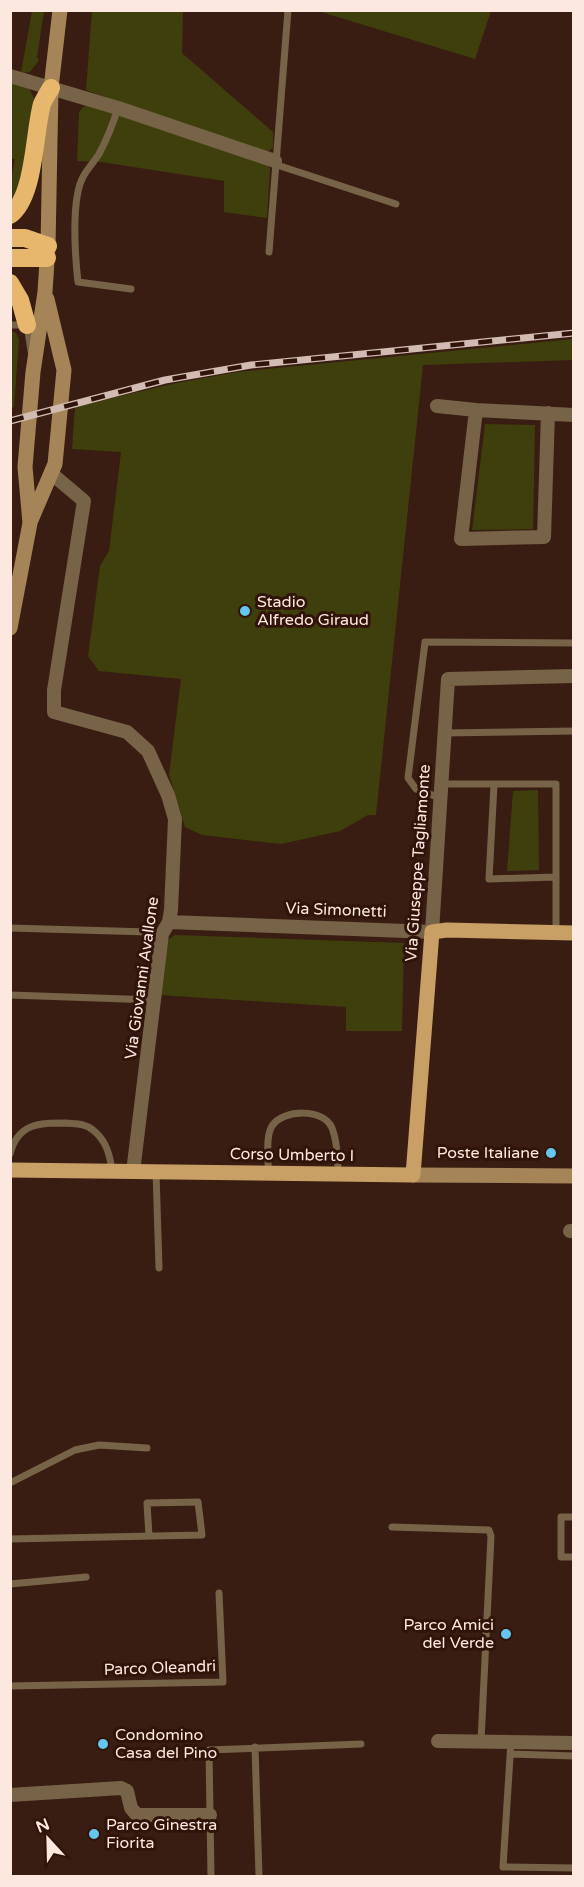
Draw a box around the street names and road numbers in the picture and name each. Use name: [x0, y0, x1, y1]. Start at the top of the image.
street label: Via Giuseppe Tagliamonte: [401, 764, 435, 962]
street label: Via Giovanni Avallone: [121, 895, 163, 1061]
street label: Via Simonetti: [285, 898, 387, 922]
street label: Corso Umberto I: [230, 1144, 354, 1166]
street label: Parco Oleandri: [103, 1656, 217, 1680]

